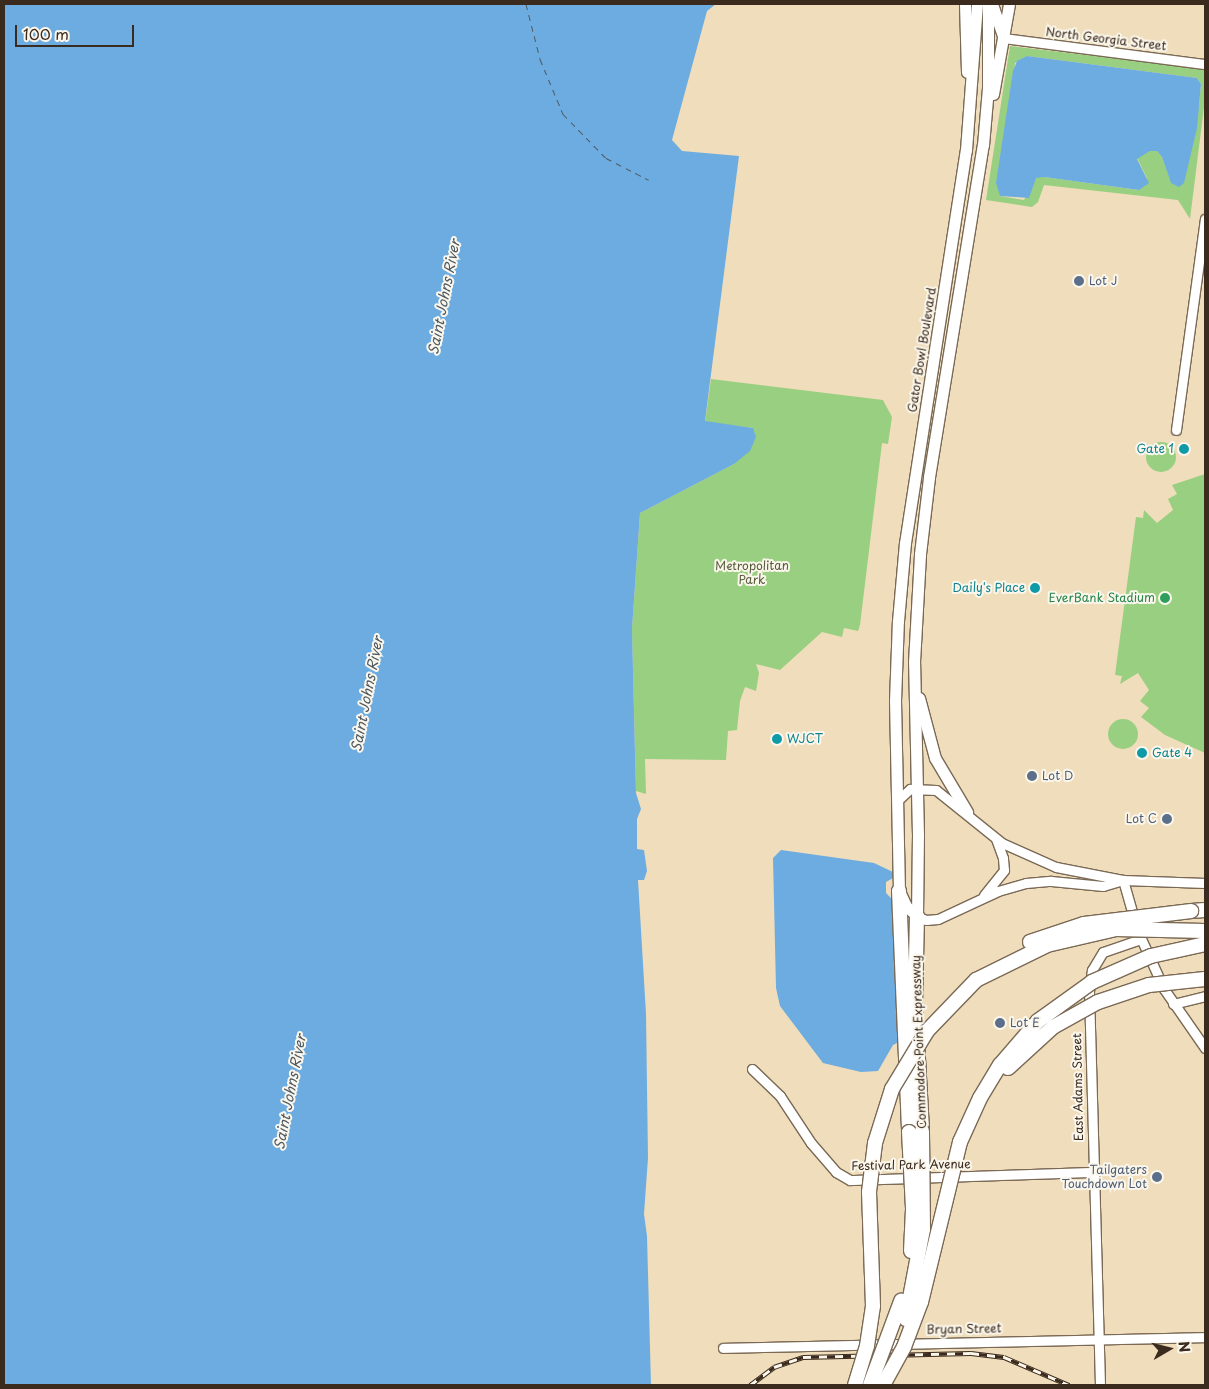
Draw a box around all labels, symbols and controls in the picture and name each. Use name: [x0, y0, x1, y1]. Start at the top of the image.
scale bar: [18, 15, 136, 47]
text: 100 m: [23, 22, 69, 45]
street label: North Georgia Street: [1044, 24, 1168, 54]
water label: Saint Johns River: [425, 238, 463, 356]
place label: Lot J: [1089, 274, 1119, 288]
marker: Lot J: [1073, 275, 1085, 287]
street label: Gator Bowl Boulevard: [905, 287, 939, 413]
place label: Gate 1: [1136, 442, 1174, 456]
marker: Gate 1: [1178, 443, 1190, 455]
park label: Metropolitan Park: [715, 559, 789, 587]
place label: Daily's Place: [952, 581, 1025, 595]
marker: Daily's Place: [1029, 582, 1041, 594]
place label: EverBank Stadium: [1048, 591, 1155, 605]
marker: EverBank Stadium: [1159, 592, 1171, 604]
water label: Saint Johns River: [348, 635, 386, 753]
place label: WJCT: [787, 732, 823, 746]
marker: WJCT: [771, 733, 783, 745]
place label: Gate 4: [1152, 746, 1192, 760]
marker: Gate 4: [1136, 747, 1148, 759]
place label: Lot D: [1042, 769, 1074, 783]
marker: Lot D: [1026, 770, 1038, 782]
place label: Lot C: [1125, 812, 1157, 826]
marker: Lot C: [1161, 813, 1173, 825]
street label: Commodore Point Expressway: [909, 955, 929, 1129]
place label: Lot E: [1010, 1016, 1040, 1030]
marker: Lot E: [994, 1017, 1006, 1029]
street label: East Adams Street: [1070, 1032, 1086, 1142]
water label: Saint Johns River: [271, 1033, 309, 1151]
street label: Festival Park Avenue: [851, 1157, 971, 1173]
place label: Tailgaters Touchdown Lot: [1062, 1163, 1147, 1191]
marker: Tailgaters Touchdown Lot: [1151, 1171, 1163, 1183]
street label: Bryan Street: [926, 1321, 1002, 1337]
north arrow: [1144, 1324, 1194, 1374]
text: N: [1173, 1340, 1196, 1354]

